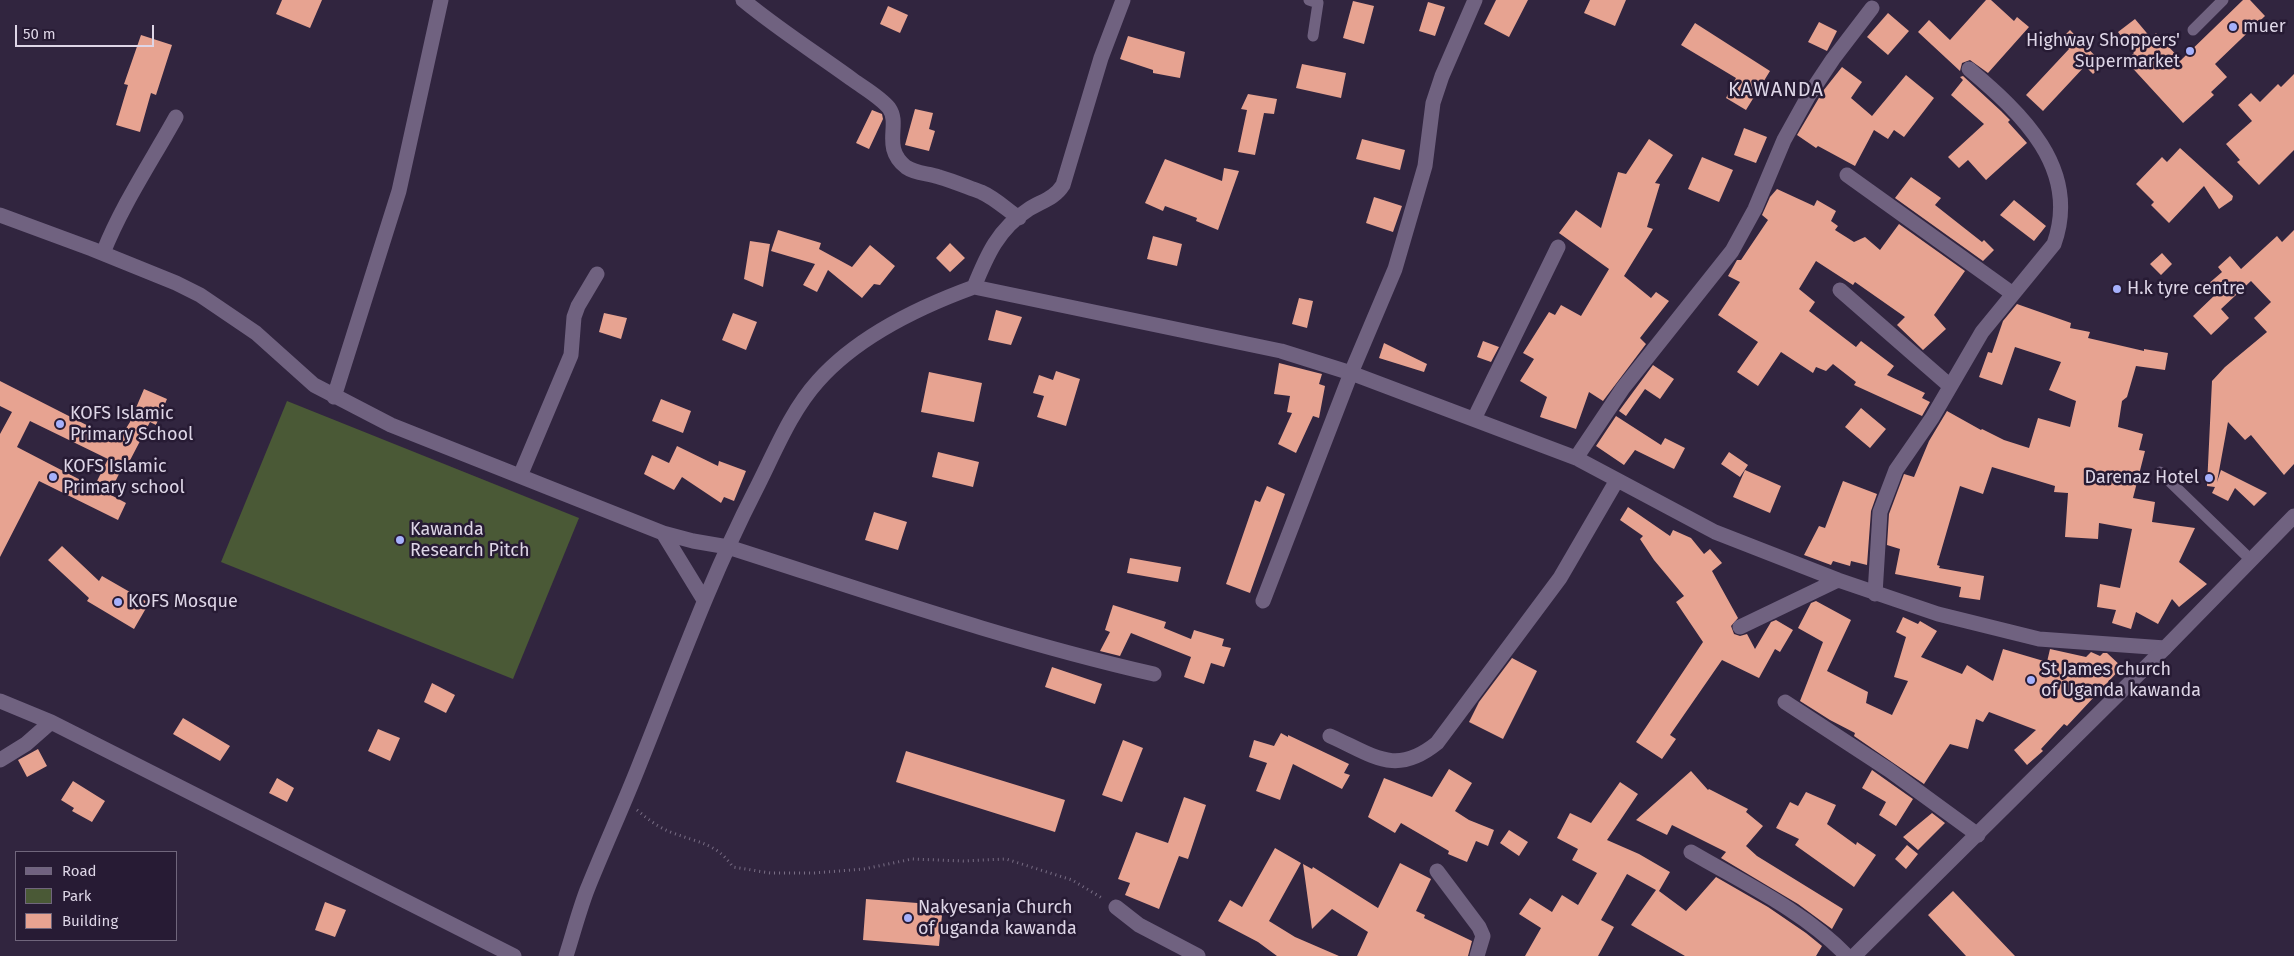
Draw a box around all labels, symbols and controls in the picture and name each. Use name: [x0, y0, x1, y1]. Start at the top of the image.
scale bar: [18, 15, 156, 47]
place label: muer: [2243, 16, 2286, 38]
marker: muer: [2227, 21, 2239, 33]
text: 50 m: [23, 25, 56, 43]
place label: Highway Shoppers' Supermarket: [2026, 30, 2180, 72]
marker: Highway Shoppers' Supermarket: [2184, 45, 2196, 57]
district label: KAWANDA: [1727, 78, 1825, 102]
place label: H.k tyre centre: [2127, 278, 2245, 300]
marker: H.k tyre centre: [2111, 283, 2123, 295]
place label: KOFS Islamic Primary School: [70, 403, 193, 446]
marker: KOFS Islamic Primary School: [54, 418, 66, 430]
place label: KOFS Islamic Primary school: [63, 456, 185, 498]
place label: Darenaz Hotel: [2085, 467, 2199, 489]
marker: KOFS Islamic Primary school: [47, 471, 59, 483]
marker: Darenaz Hotel: [2203, 472, 2215, 484]
place label: Kawanda Research Pitch: [410, 519, 530, 562]
marker: Kawanda Research Pitch: [394, 534, 406, 546]
place label: KOFS Mosque: [128, 591, 238, 613]
marker: KOFS Mosque: [112, 596, 124, 608]
place label: St James church of Uganda kawanda: [2041, 659, 2201, 702]
marker: St James church of Uganda kawanda: [2025, 674, 2037, 686]
legend: [15, 851, 178, 941]
text: Road: [62, 862, 97, 880]
text: Park: [62, 887, 92, 905]
place label: Nakyesanja Church of uganda kawanda: [918, 897, 1077, 940]
text: Building: [62, 912, 118, 930]
marker: Nakyesanja Church of uganda kawanda: [902, 912, 914, 924]

